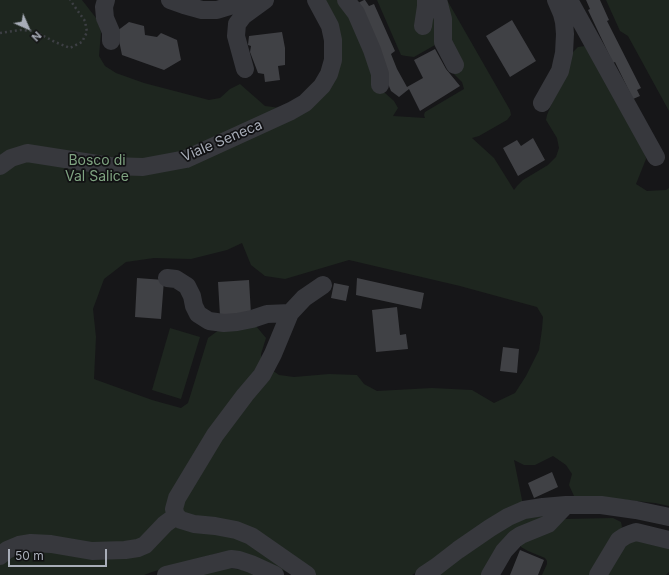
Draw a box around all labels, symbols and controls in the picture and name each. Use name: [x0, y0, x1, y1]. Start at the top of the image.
north arrow: [8, 8, 48, 48]
text: N: [29, 29, 44, 44]
street label: Viale Seneca: [179, 116, 265, 166]
park label: Bosco di Val Salice: [65, 153, 129, 186]
scale bar: [10, 541, 109, 567]
text: 50 m: [15, 548, 44, 563]

